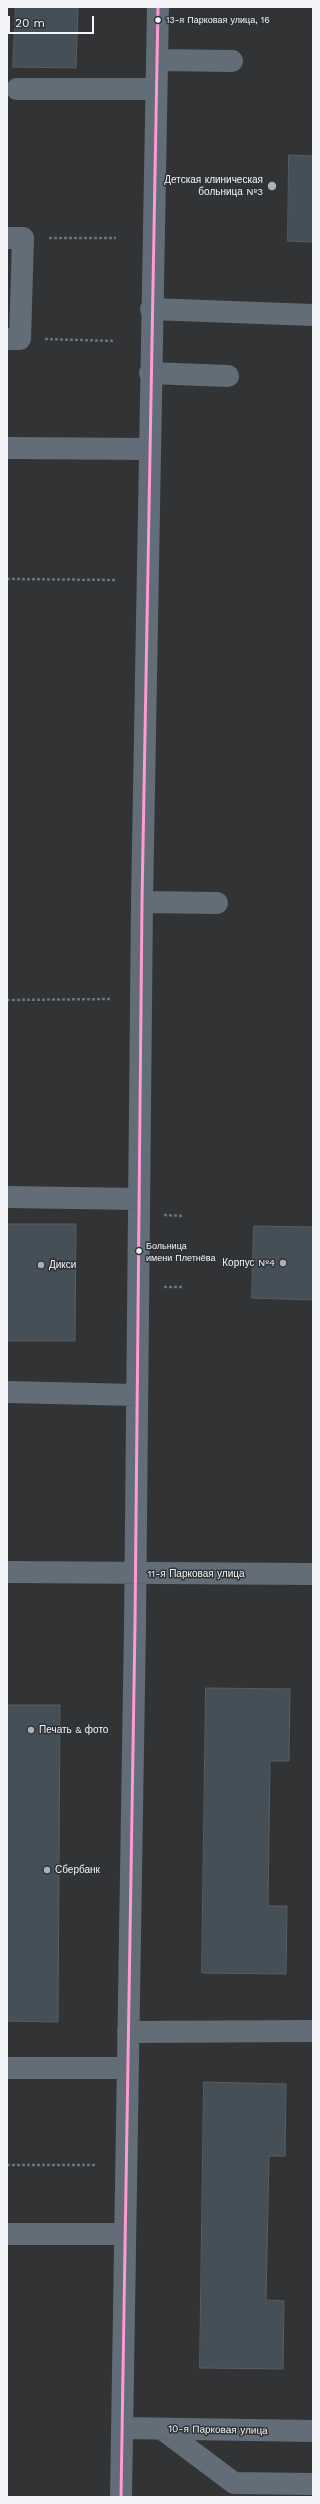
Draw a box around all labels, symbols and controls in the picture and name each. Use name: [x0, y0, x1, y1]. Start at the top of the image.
scale bar: [10, 8, 96, 34]
marker: 13-я Парковая улица, 16: [153, 15, 163, 25]
place label: 13-я Парковая улица, 16: [166, 15, 270, 25]
text: 20 m: [15, 16, 45, 30]
place label: Детская клиническая больница №3: [164, 174, 263, 198]
marker: Детская клиническая больница №3: [266, 180, 278, 192]
place label: Больница имени Плетнёва: [146, 1241, 215, 1262]
marker: Больница имени Плетнёва: [134, 1246, 144, 1256]
place label: Корпус №4: [222, 1257, 275, 1269]
marker: Корпус №4: [278, 1258, 288, 1268]
place label: Дикси: [49, 1259, 76, 1271]
marker: Дикси: [36, 1260, 46, 1270]
street label: 11-я Парковая улица: [147, 1568, 245, 1580]
place label: Печать & фото: [39, 1724, 108, 1736]
marker: Печать & фото: [26, 1725, 36, 1735]
place label: Сбербанк: [55, 1864, 100, 1876]
marker: Сбербанк: [42, 1865, 52, 1875]
street label: 10-я Парковая улица: [168, 2423, 268, 2437]

